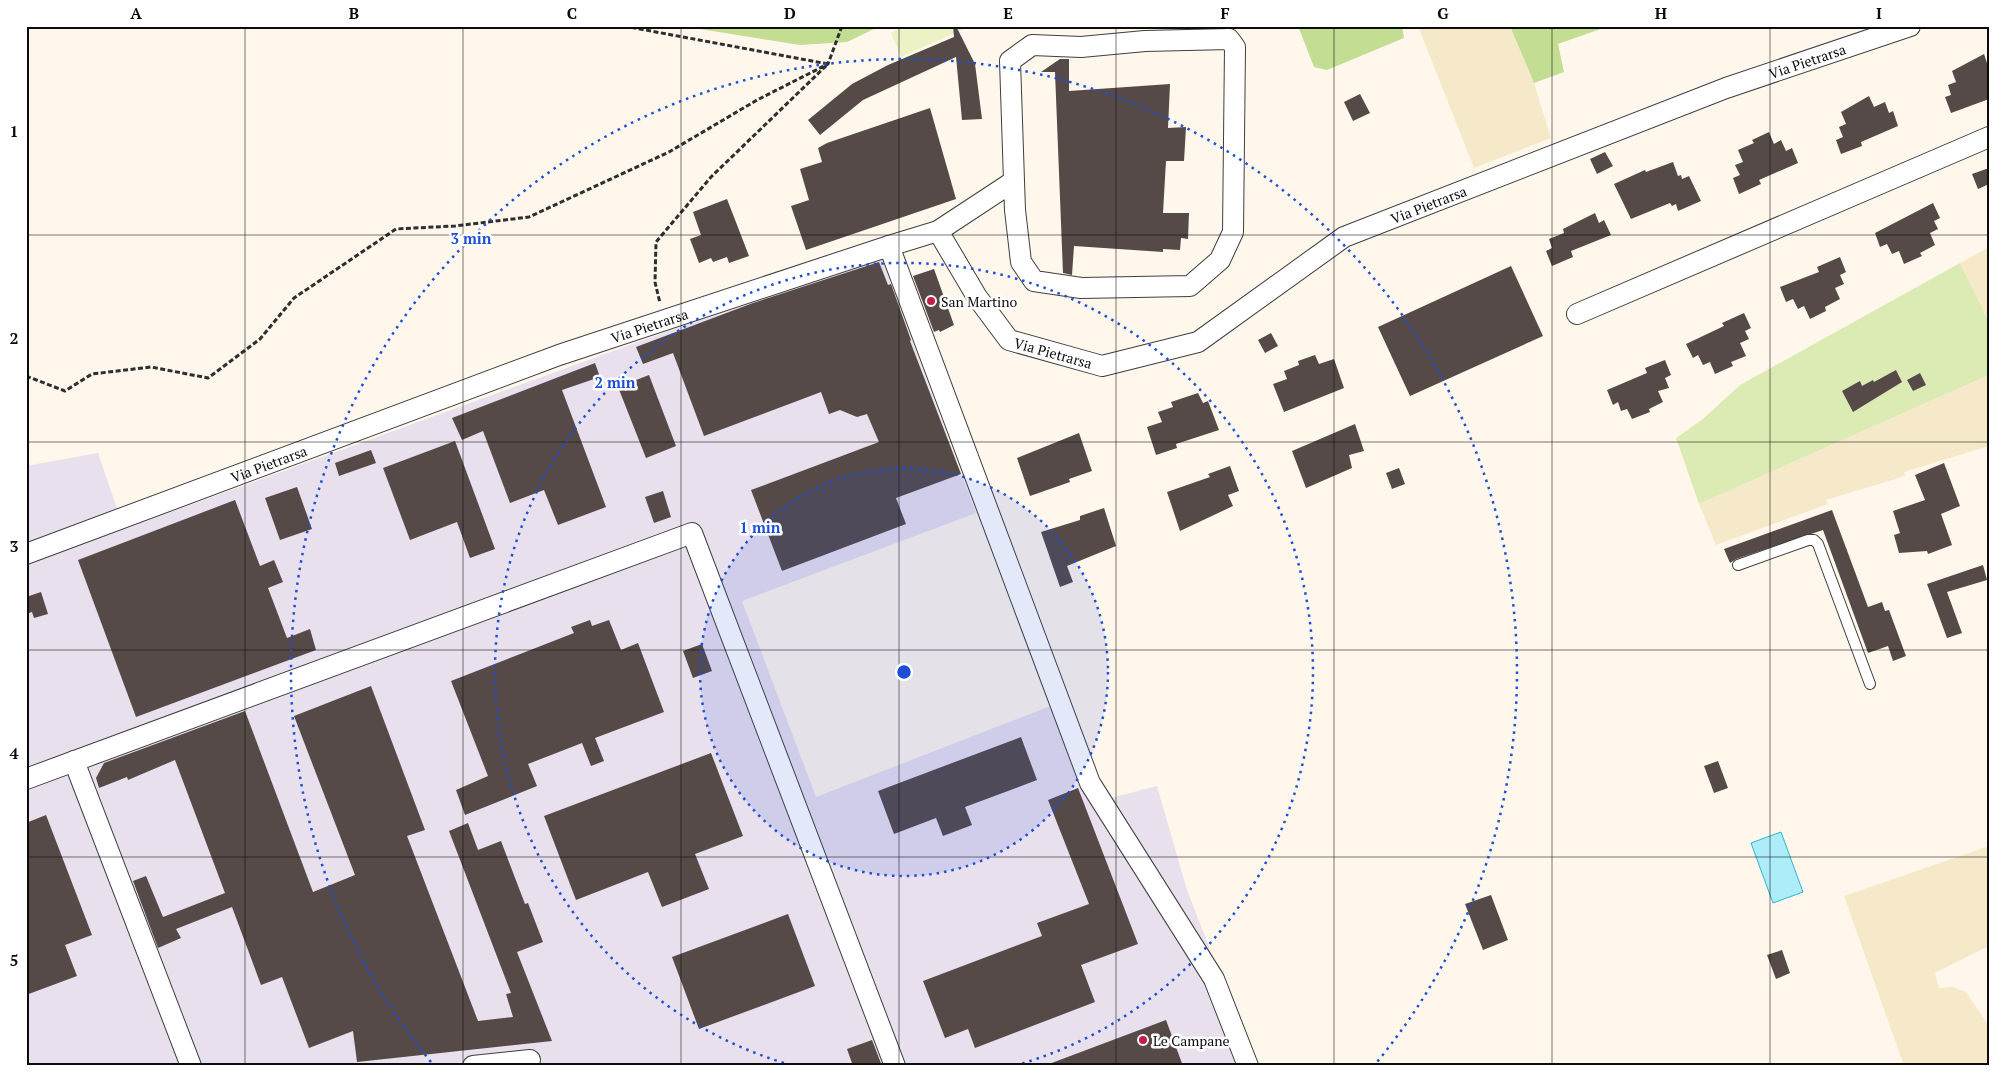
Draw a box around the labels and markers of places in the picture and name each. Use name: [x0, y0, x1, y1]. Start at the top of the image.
place label: San Martino: [941, 292, 1018, 311]
marker: San Martino: [925, 295, 937, 307]
centre of rings: [895, 663, 913, 681]
place label: Le Campane: [1153, 1031, 1230, 1050]
marker: Le Campane: [1137, 1034, 1149, 1046]

